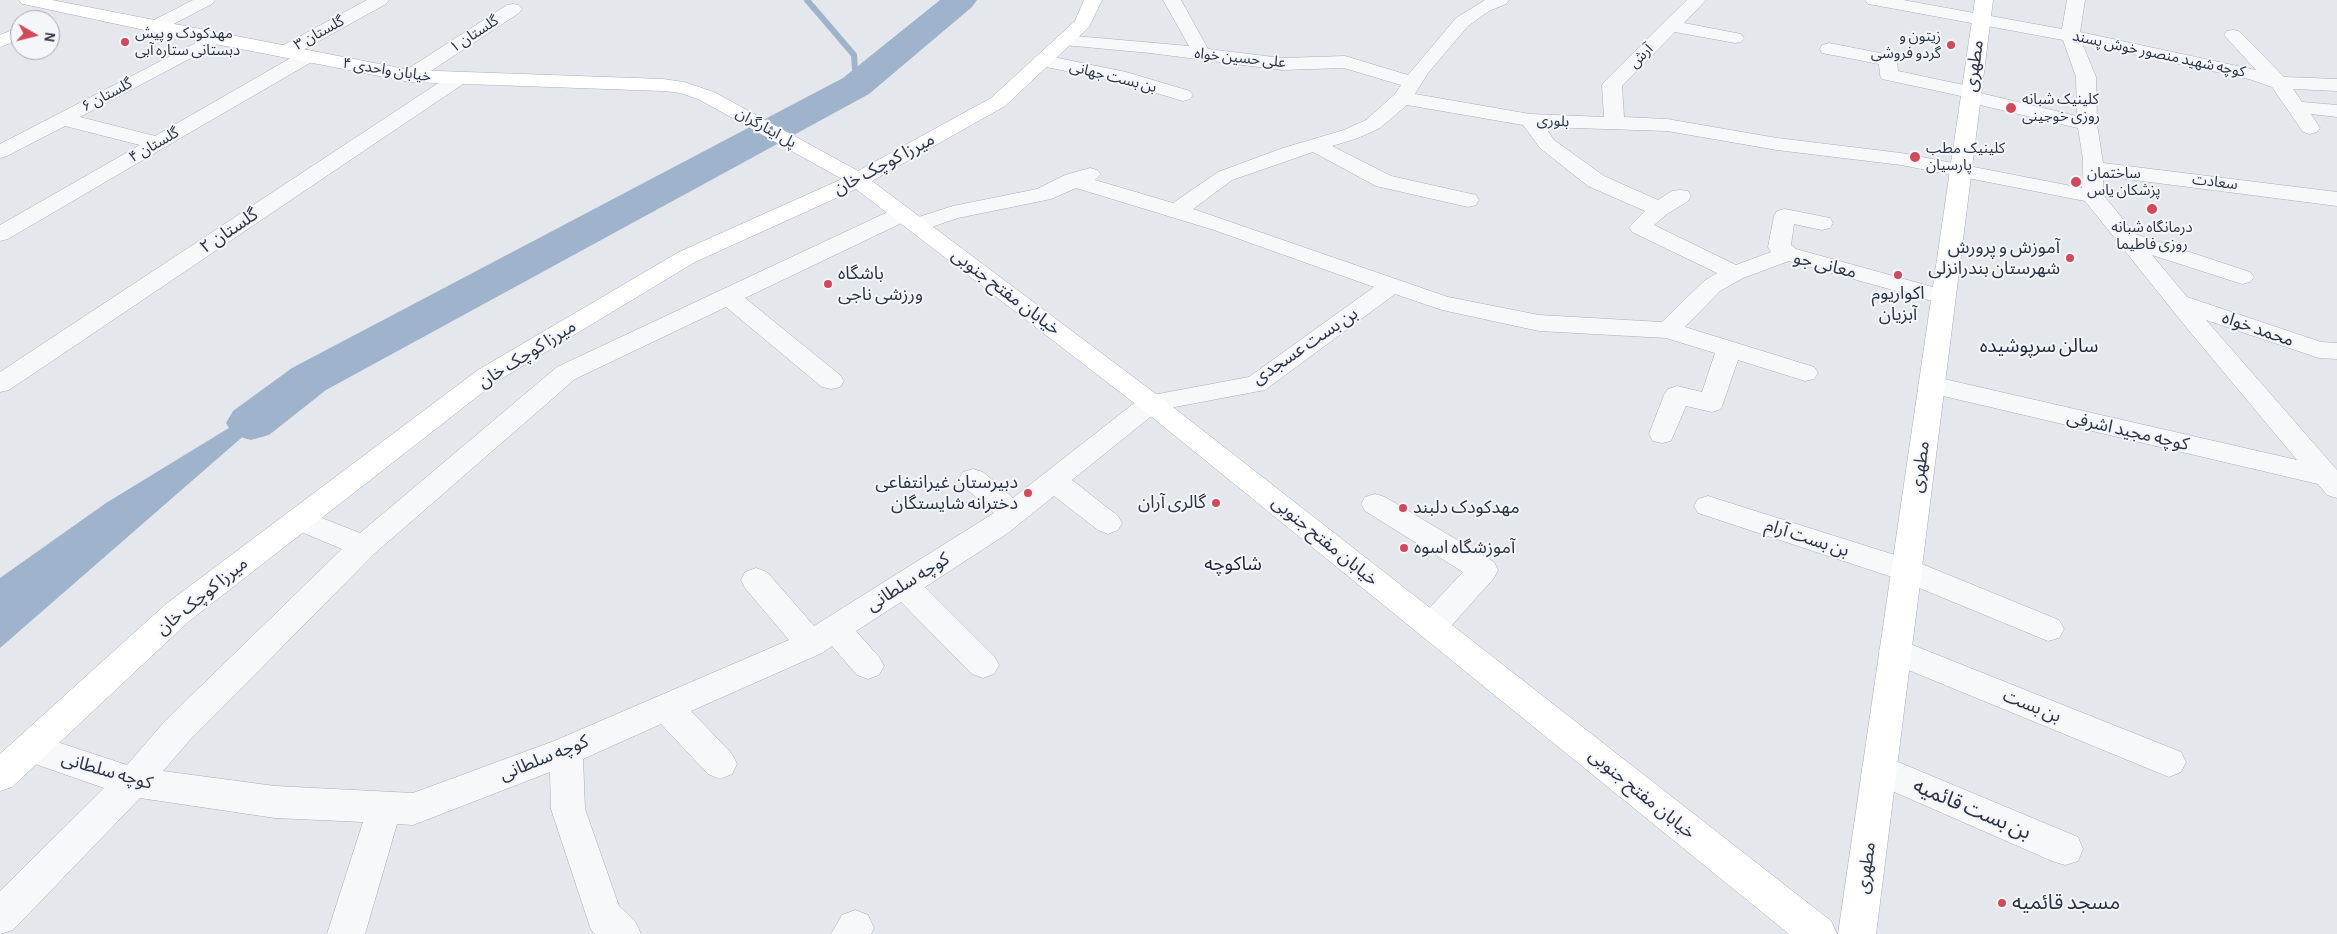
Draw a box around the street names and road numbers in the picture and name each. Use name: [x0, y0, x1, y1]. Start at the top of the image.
street label: گلستان ۳: [291, 12, 347, 54]
street label: گلستان ۱: [446, 12, 502, 56]
street label: کوچه شهید منصور خوش پسند: [2071, 27, 2247, 81]
street label: مطهری: [1960, 39, 1988, 93]
street label: آرش: [1625, 40, 1657, 72]
street label: علی حسین خواه: [1193, 44, 1287, 72]
street label: خیابان واحدی ۴: [341, 54, 433, 86]
street label: بن بست جهانی: [1068, 58, 1158, 96]
street label: گلستان ۶: [79, 74, 135, 116]
street label: پل ایثارگران: [733, 104, 799, 152]
street label: بلوری: [1536, 111, 1570, 131]
street label: گلستان ۴: [126, 124, 182, 166]
street label: میرزا کوچک خان: [830, 128, 938, 200]
street label: سعادت: [2191, 170, 2239, 194]
street label: گلستان ۲: [196, 204, 262, 258]
street label: خیابان مفتح جنوبی: [947, 244, 1065, 340]
street label: معانی جو: [1791, 247, 1859, 283]
street label: بن بست عسجدی: [1248, 303, 1362, 389]
street label: محمد خواه: [2219, 307, 2297, 351]
street label: میرزا کوچک خان: [474, 315, 580, 393]
street label: کوچه مجید اشرفی: [2065, 406, 2191, 456]
street label: مطهری: [1906, 440, 1934, 494]
street label: خیابان مفتح جنوبی: [1267, 491, 1383, 591]
street label: بن بست آرام: [1762, 514, 1852, 562]
street label: کوچه سلطانی: [862, 548, 954, 616]
street label: میرزا کوچک خان: [152, 552, 252, 640]
street label: بن بست: [2000, 685, 2064, 727]
street label: کوچه سلطانی: [496, 730, 592, 786]
street label: خیابان مفتح جنوبی: [1584, 744, 1700, 844]
street label: کوچه سلطانی: [59, 748, 155, 794]
street label: بن بست قائمیه: [1909, 773, 2035, 845]
street label: مطهری: [1852, 841, 1880, 895]

